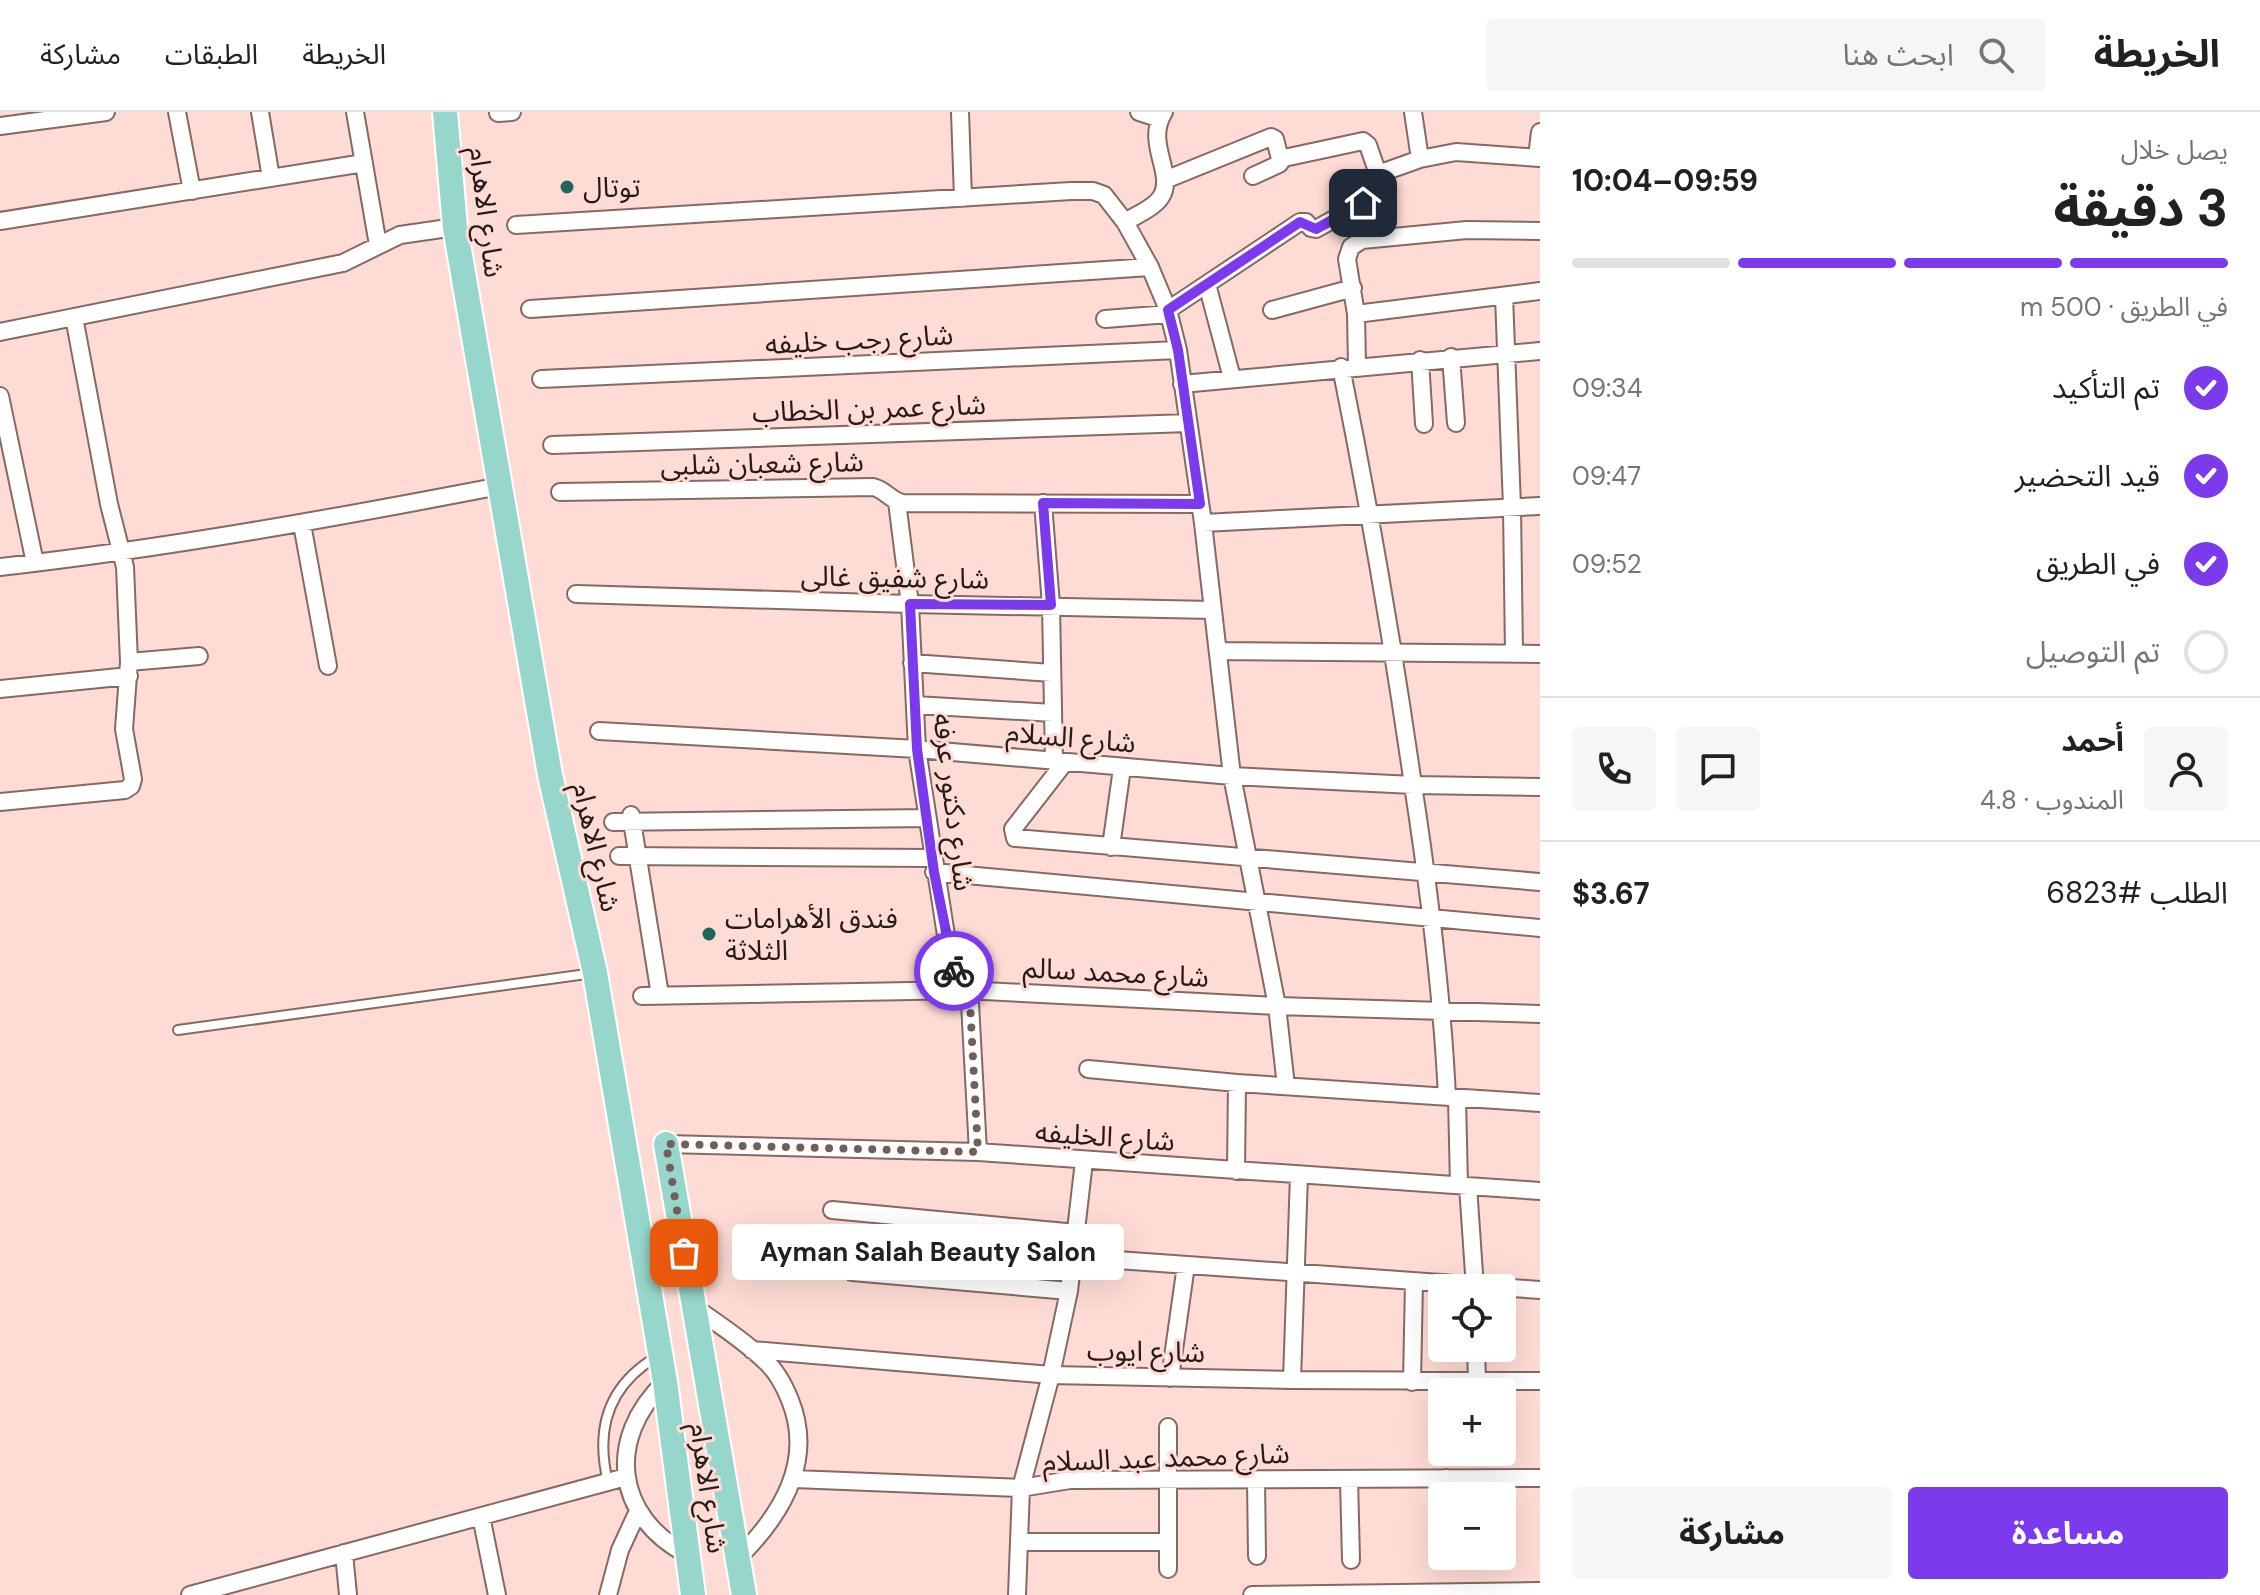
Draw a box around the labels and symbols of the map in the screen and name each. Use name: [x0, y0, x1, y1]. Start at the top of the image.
street label: شارع الاهرام: [458, 144, 513, 280]
place label: توتال: [583, 169, 641, 206]
pin: [1329, 169, 1397, 237]
marker: توتال: [558, 178, 576, 196]
street label: شارع رجب خليفه: [764, 316, 954, 365]
street label: شارع عمر بن الخطاب: [752, 386, 987, 433]
street label: شارع شعبان شلبى: [660, 443, 864, 486]
street label: شارع شفيق غالى: [800, 557, 990, 600]
street label: شارع دكتور عرفه: [922, 711, 983, 893]
street label: شارع السلام: [1004, 713, 1137, 764]
street label: شارع الاهرام: [562, 779, 629, 916]
place label: فندق الأهرامات الثلاثة: [725, 900, 898, 969]
marker: فندق الأهرامات الثلاثة: [700, 925, 718, 943]
courier: [914, 931, 994, 1011]
street label: شارع محمد سالم: [1022, 949, 1210, 999]
street label: شارع الخليفه: [1034, 1113, 1176, 1162]
pin: [650, 1219, 718, 1287]
callout: Ayman Salah Beauty Salon: [732, 1225, 1124, 1281]
street label: شارع ايوب: [1087, 1332, 1205, 1373]
street label: شارع الاهرام: [679, 1420, 736, 1556]
street label: شارع محمد عبد السلام: [1042, 1435, 1290, 1482]

